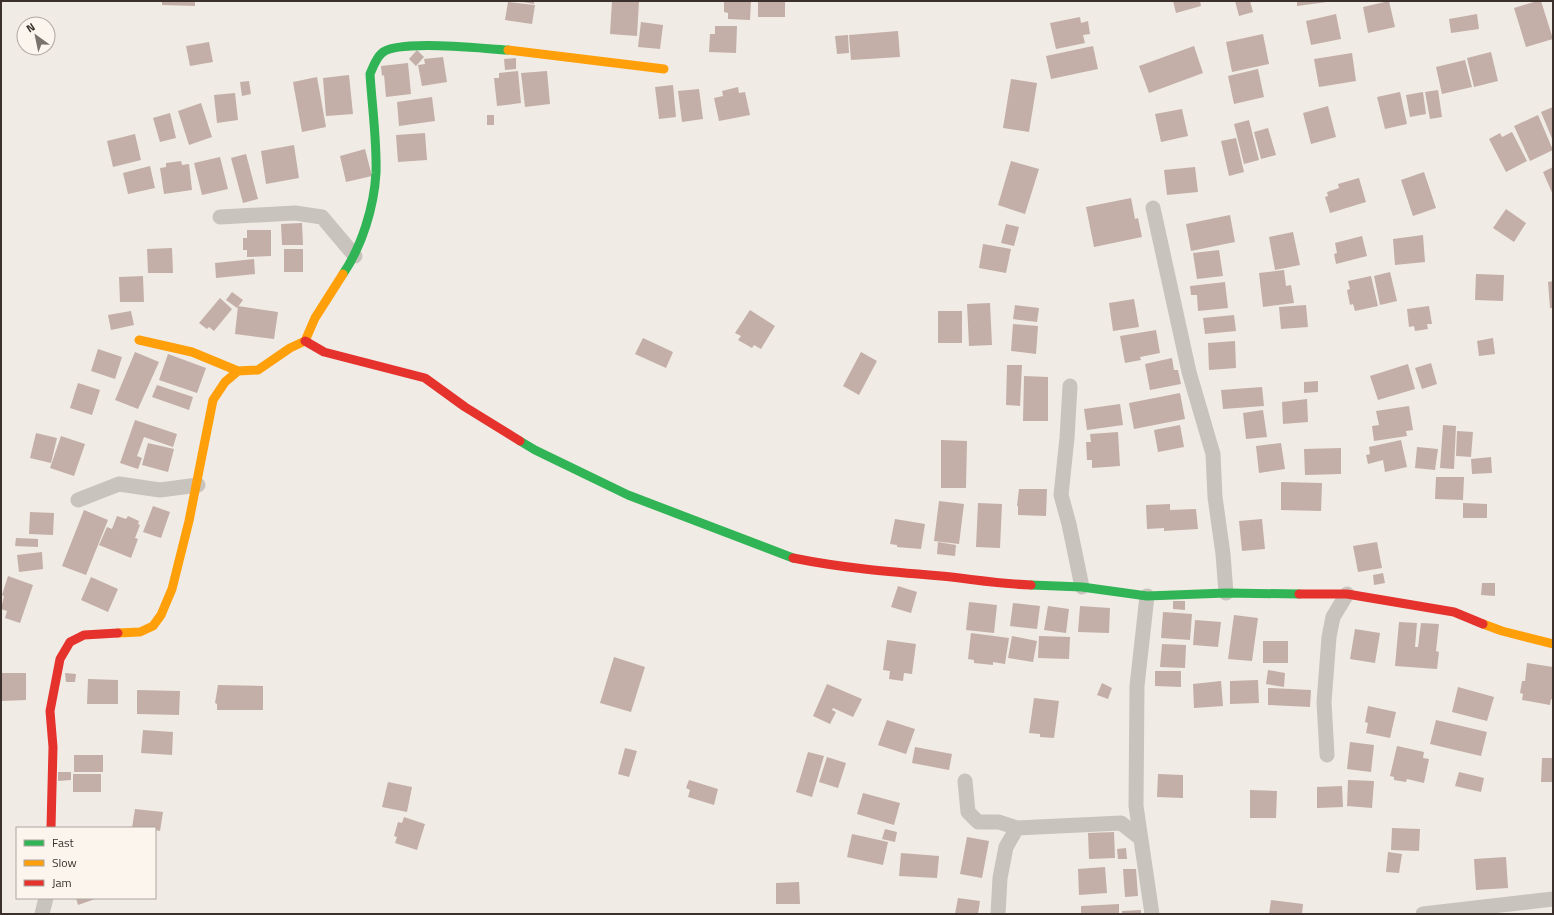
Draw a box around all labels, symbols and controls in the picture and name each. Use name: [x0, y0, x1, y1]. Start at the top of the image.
north arrow: [16, 16, 56, 56]
text: N: [23, 19, 38, 36]
legend: [16, 827, 156, 899]
text: Fast: [52, 833, 75, 852]
text: Slow: [52, 853, 77, 872]
text: Jam: [52, 873, 72, 892]

